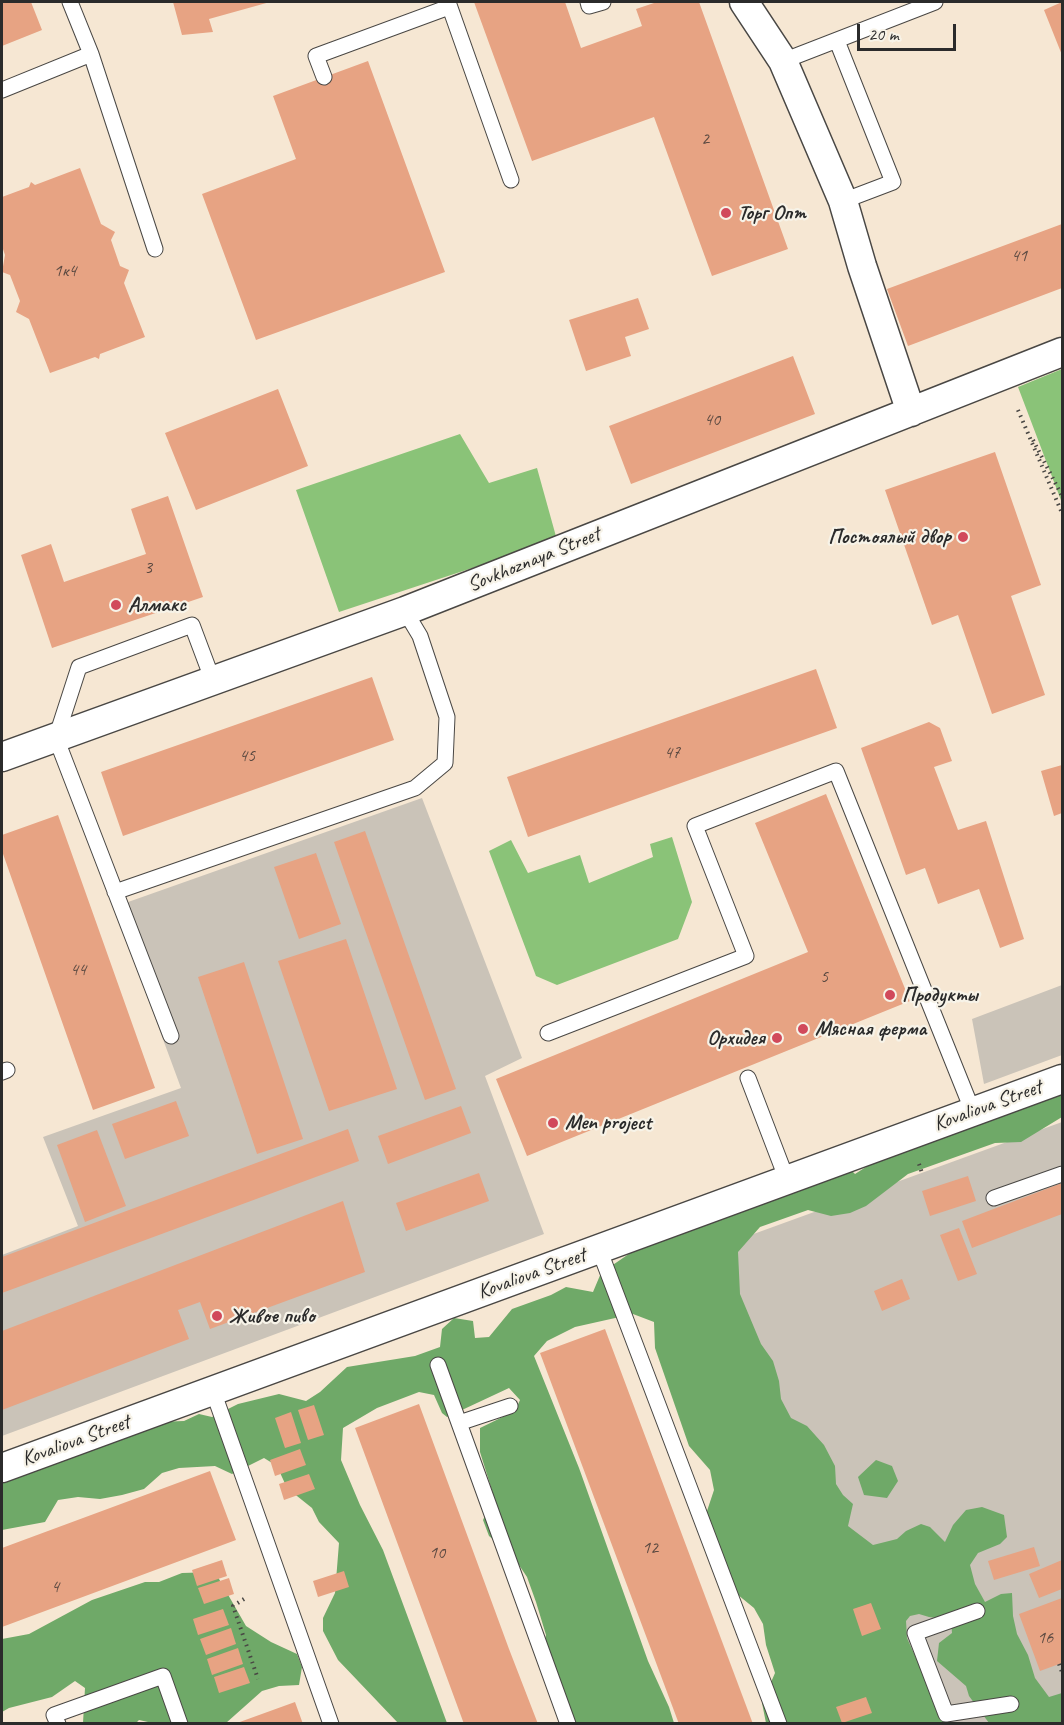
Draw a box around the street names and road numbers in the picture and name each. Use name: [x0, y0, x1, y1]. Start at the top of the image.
street label: Sovkhoznaya Street: [464, 522, 604, 598]
street label: Kovaliova Street: [930, 1075, 1046, 1137]
street label: Kovaliova Street: [474, 1243, 590, 1305]
street label: Kovaliova Street: [18, 1410, 134, 1472]

